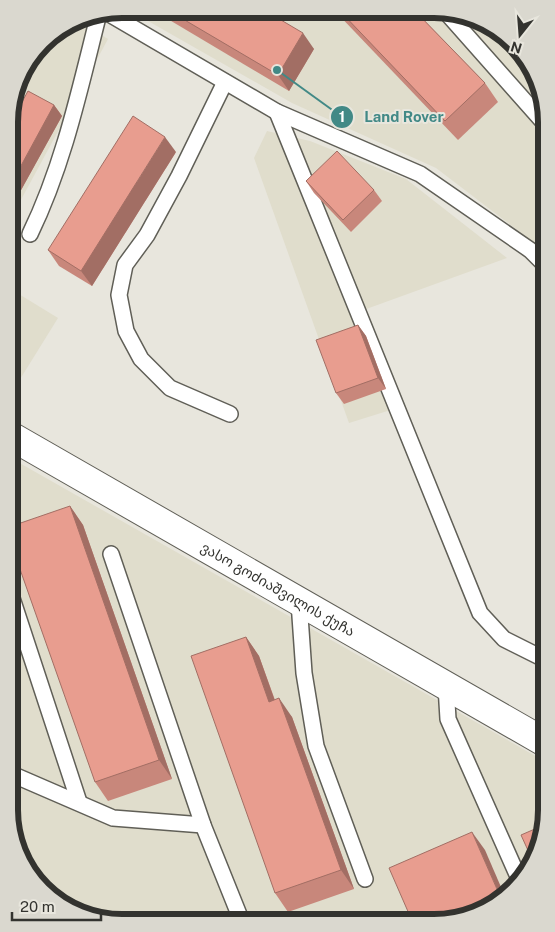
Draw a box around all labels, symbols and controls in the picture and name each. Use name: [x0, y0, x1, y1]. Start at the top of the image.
north arrow: [495, 10, 545, 60]
text: N: [509, 38, 524, 57]
callout: Land Rover: [330, 102, 454, 132]
text: 1: [339, 108, 345, 125]
text: Land Rover: [364, 108, 444, 125]
street label: ვასო გოძიაშვილის ქუჩა: [198, 539, 358, 640]
scale bar: [12, 890, 101, 922]
text: 20 m: [20, 898, 55, 915]

